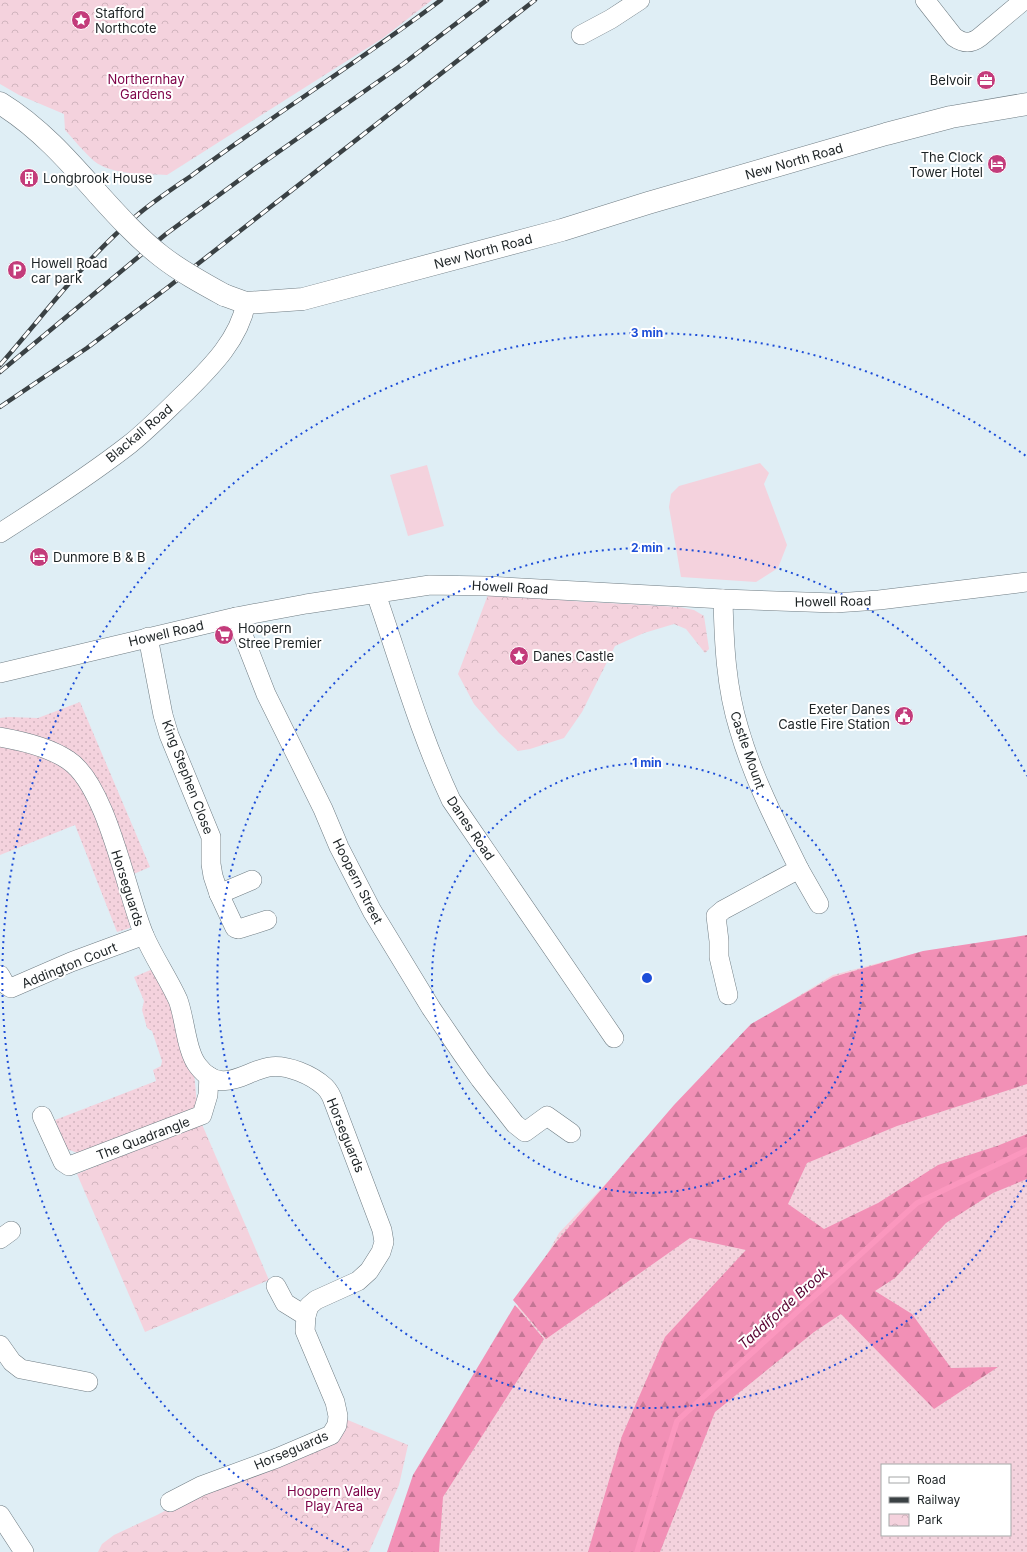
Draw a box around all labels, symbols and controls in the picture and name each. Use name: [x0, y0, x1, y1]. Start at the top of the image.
place label: Stafford Northcote: [95, 5, 157, 36]
place icon: Stafford Northcote: [70, 9, 92, 31]
office icon: Belvoir: [975, 69, 997, 91]
park label: Northernhay Gardens: [107, 71, 185, 102]
place label: Belvoir: [930, 72, 972, 88]
street label: New North Road: [743, 139, 845, 183]
place label: The Clock Tower Hotel: [909, 149, 983, 180]
hotel icon: The Clock Tower Hotel: [986, 153, 1008, 175]
building icon: Longbrook House: [18, 167, 40, 189]
place label: Longbrook House: [43, 170, 152, 186]
street label: New North Road: [432, 230, 534, 272]
place label: Howell Road car park: [31, 255, 108, 286]
parking icon: Howell Road car park: [6, 259, 28, 281]
text: 3 min: [631, 325, 663, 340]
street label: Blackall Road: [102, 400, 176, 466]
text: 2 min: [631, 540, 663, 555]
hotel icon: Dunmore B & B: [28, 546, 50, 568]
place label: Dunmore B & B: [53, 549, 146, 565]
street label: Howell Road: [471, 577, 549, 597]
street label: Howell Road: [795, 592, 871, 610]
street label: Howell Road: [127, 617, 205, 649]
place label: Hoopern Stree Premier: [238, 620, 322, 651]
supermarket icon: Hoopern Stree Premier: [213, 624, 235, 646]
place icon: Danes Castle: [508, 645, 530, 667]
place label: Danes Castle: [533, 648, 614, 664]
place label: Exeter Danes Castle Fire Station: [778, 701, 890, 732]
public building icon: Exeter Danes Castle Fire Station: [893, 705, 915, 727]
street label: Castle Mount: [727, 709, 769, 791]
street label: King Stephen Close: [159, 718, 217, 836]
text: 1 min: [632, 755, 662, 770]
street label: Danes Road: [444, 793, 498, 863]
street label: Hoopern Street: [330, 836, 386, 926]
street label: Horseguards: [108, 848, 148, 928]
street label: Addington Court: [19, 939, 119, 991]
centre of rings: [640, 971, 654, 985]
street label: Horseguards: [324, 1095, 368, 1175]
street label: The Quadrangle: [94, 1113, 192, 1163]
water label: Taddiforde Brook: [734, 1263, 831, 1352]
street label: Horseguards: [251, 1427, 331, 1473]
legend: [881, 1464, 1011, 1536]
text: Road: [917, 1472, 946, 1487]
park label: Hoopern Valley Play Area: [287, 1483, 381, 1514]
text: Railway: [917, 1492, 961, 1507]
text: Park: [917, 1512, 943, 1527]

